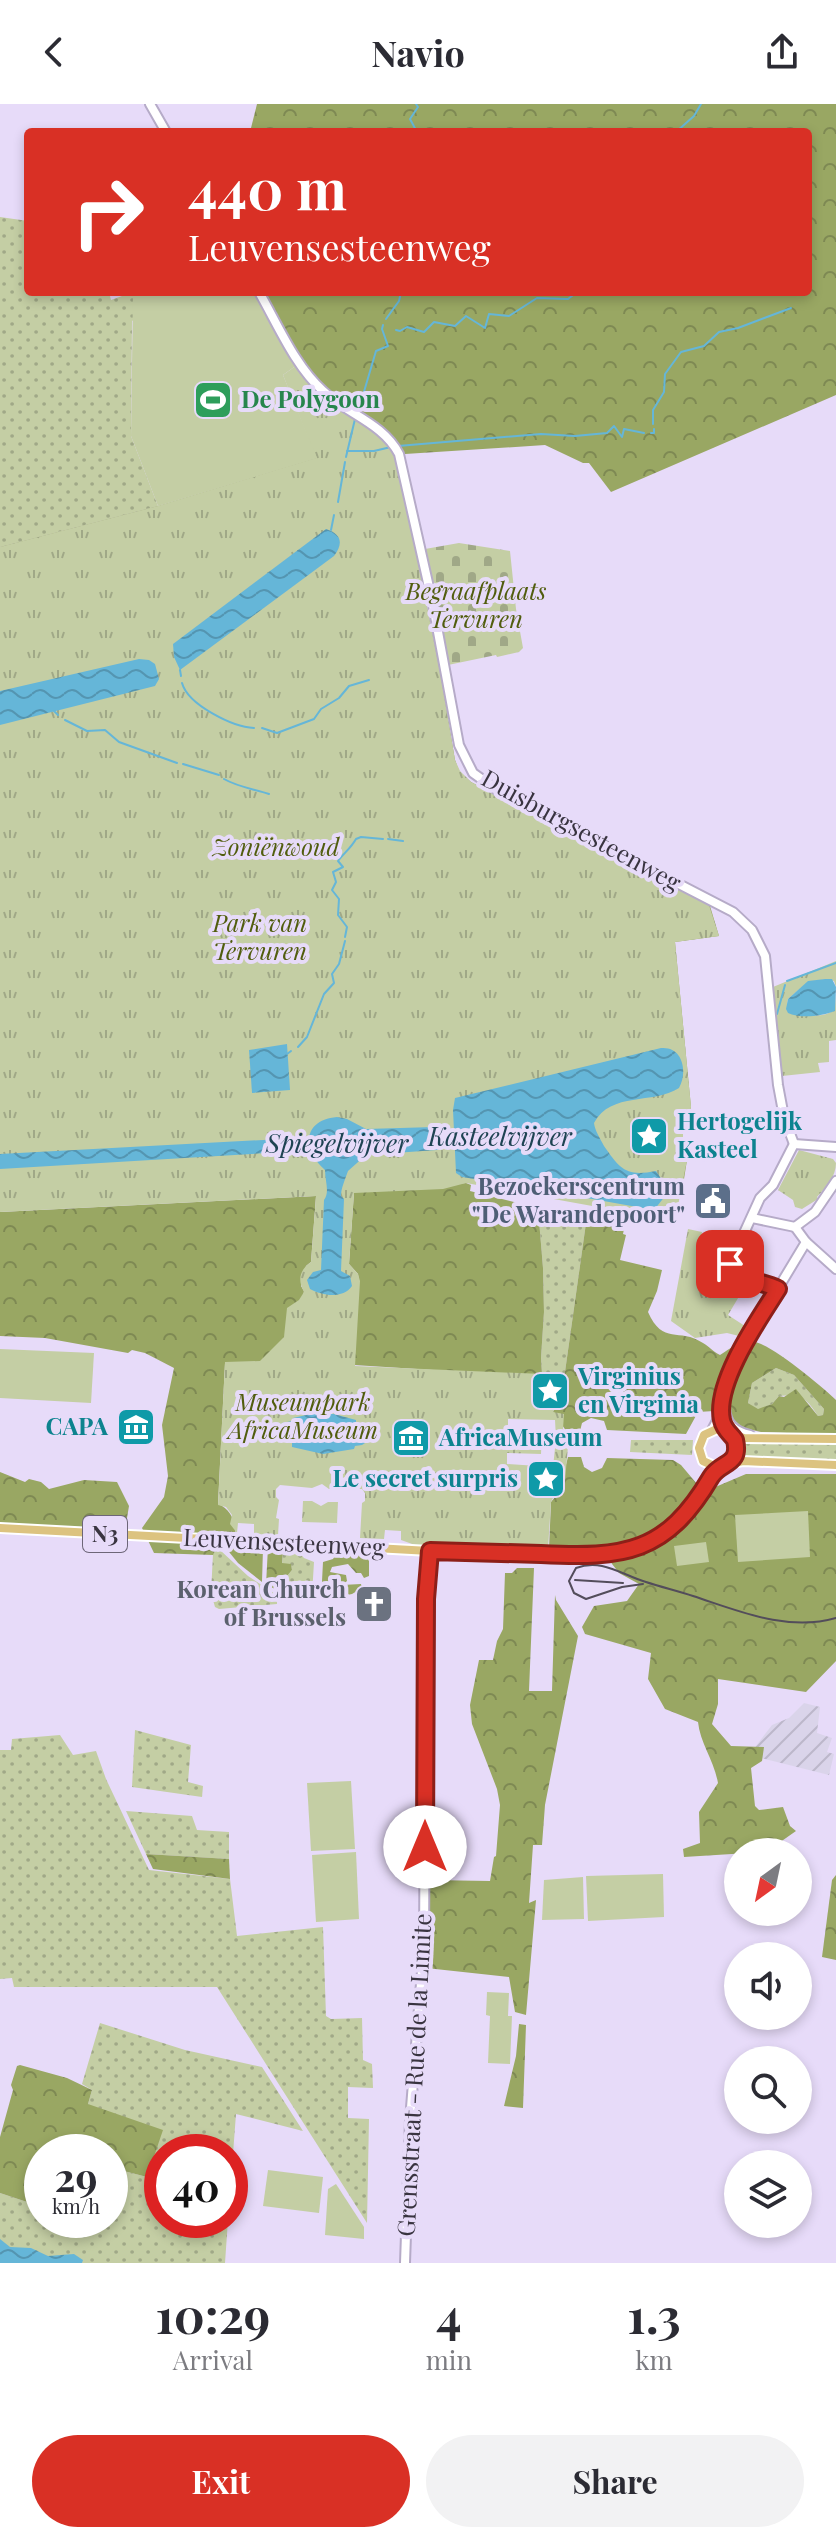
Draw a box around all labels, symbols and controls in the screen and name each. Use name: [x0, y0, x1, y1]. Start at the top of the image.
text: Navio: [371, 28, 465, 76]
icon: back: [32, 30, 76, 74]
icon: share: [760, 30, 804, 74]
text: 440 m: [188, 150, 347, 225]
icon: right: [56, 160, 160, 264]
text: Leuvensesteenweg: [188, 222, 491, 270]
sports icon: De Polygoon: [192, 379, 234, 421]
place label: De Polygoon: [241, 382, 380, 414]
park label: Begraafplaats Tervuren: [405, 574, 546, 634]
street label: Duisburgsesteenweg: [477, 761, 688, 898]
park label: Zoniënwoud: [211, 830, 341, 862]
park label: Park van Tervuren: [212, 906, 307, 966]
place label: Hertogelijk Kasteel: [677, 1104, 803, 1164]
place icon: Hertogelijk Kasteel: [628, 1115, 670, 1157]
water label: Kasteelvijver: [427, 1118, 573, 1153]
water label: Spiegelvijver: [265, 1125, 409, 1160]
place label: Bezoekerscentrum "De Warandepoort": [472, 1169, 685, 1229]
public building icon: Bezoekerscentrum "De Warandepoort": [692, 1180, 734, 1222]
pin: [696, 1230, 764, 1298]
icon: arrive: [708, 1242, 752, 1286]
place label: Virginius en Virginia: [577, 1359, 700, 1419]
place icon: Virginius en Virginia: [529, 1370, 571, 1412]
park label: Museumpark AfricaMuseum: [225, 1385, 378, 1445]
museum icon: CAPA: [115, 1406, 157, 1448]
place label: CAPA: [46, 1409, 109, 1441]
museum icon: AfricaMuseum: [390, 1417, 432, 1459]
place label: AfricaMuseum: [438, 1420, 603, 1452]
place icon: Le secret surpris: [525, 1458, 567, 1500]
place label: Le secret surpris: [333, 1461, 518, 1493]
road number: N3: [83, 1516, 127, 1552]
street label: Leuvensesteenweg: [183, 1520, 386, 1562]
place label: Korean Church of Brussels: [177, 1572, 346, 1632]
church icon: Korean Church of Brussels: [353, 1583, 395, 1625]
position arrow: [383, 1805, 467, 1889]
north arrow: [724, 1838, 812, 1926]
map controls: [724, 1838, 812, 2238]
street label: Grensstraat - Rue de la Limite: [389, 1912, 437, 2237]
button: sound: [724, 1942, 812, 2030]
button: search: [724, 2046, 812, 2134]
speed limit sign: 40: [144, 2134, 248, 2238]
text: 29: [54, 2149, 98, 2202]
button: layers: [724, 2150, 812, 2238]
text: km/h: [52, 2192, 100, 2219]
text: 10:29: [155, 2282, 270, 2346]
text: 4: [436, 2282, 462, 2346]
text: 1.3: [627, 2282, 681, 2346]
text: Arrival: [173, 2342, 253, 2377]
text: min: [426, 2342, 472, 2377]
text: km: [635, 2342, 673, 2377]
button: Exit: [32, 2435, 410, 2527]
button: Share: [426, 2435, 804, 2527]

